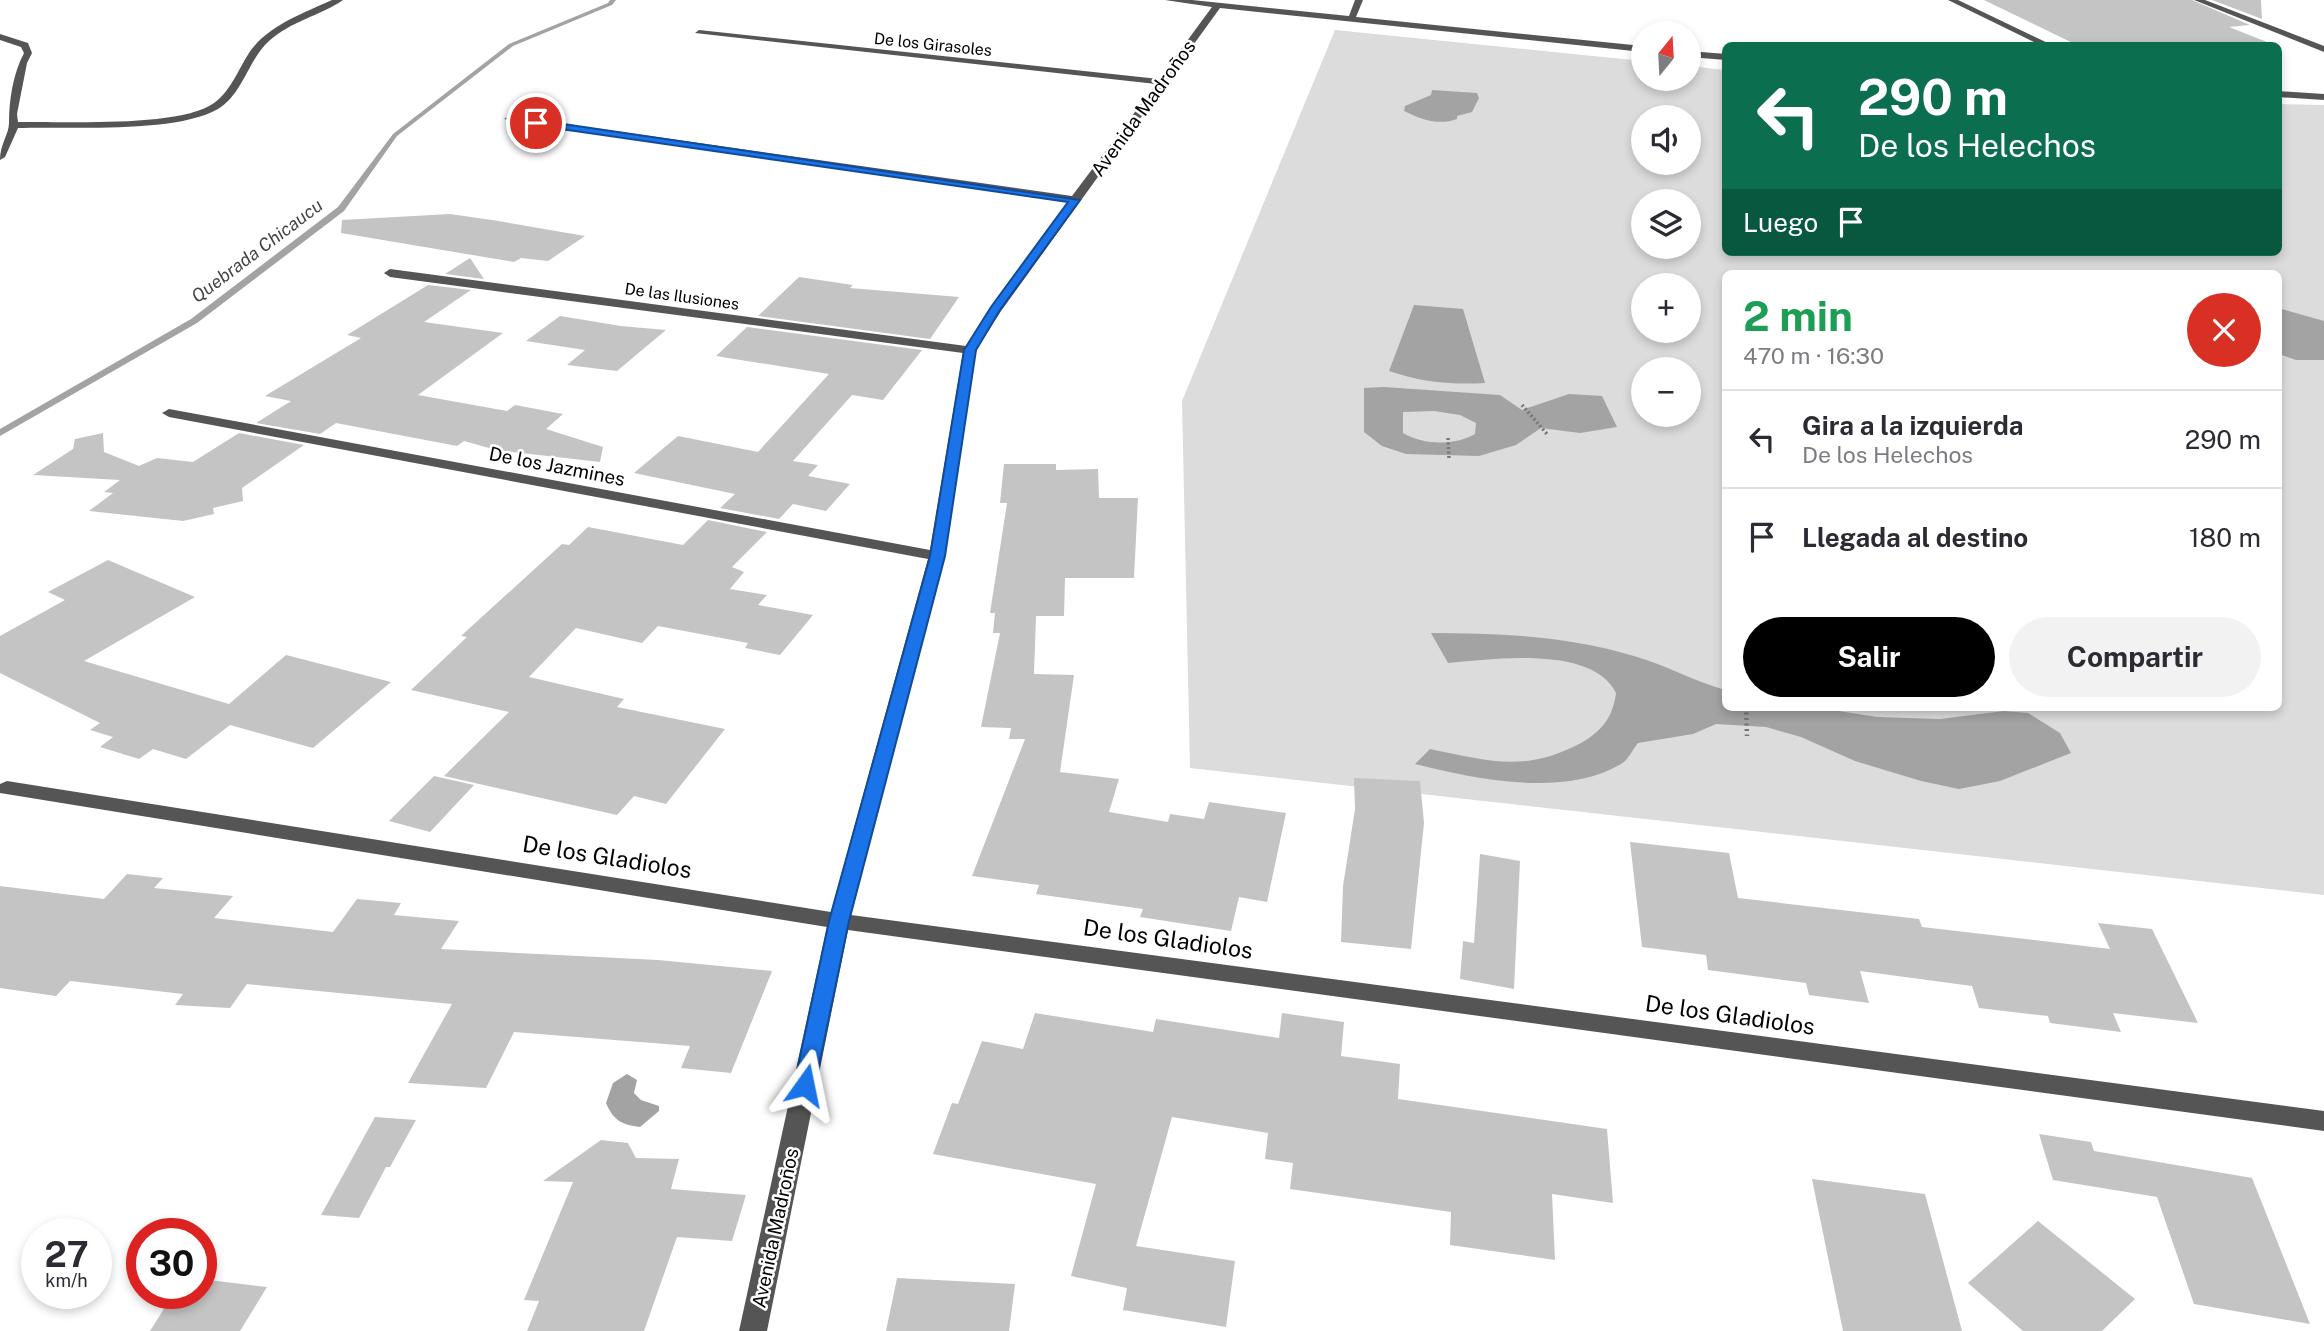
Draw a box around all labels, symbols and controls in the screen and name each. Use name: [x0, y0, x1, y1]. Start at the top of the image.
north arrow: [1631, 21, 1701, 91]
map controls: [1631, 21, 1701, 427]
street label: De los Girasoles: [873, 29, 993, 60]
street label: Avenida Madroños: [1086, 36, 1200, 180]
text: 290 m: [1858, 68, 2008, 126]
icon: left: [1743, 70, 1834, 161]
pin: [506, 93, 566, 153]
icon: arrive: [517, 104, 555, 142]
button: sound: [1631, 105, 1701, 175]
text: De los Helechos: [1858, 127, 2096, 164]
button: layers: [1631, 189, 1701, 259]
water label: Quebrada Chicaucu: [187, 194, 326, 307]
icon: arrive: [1832, 203, 1870, 241]
text: Luego: [1743, 207, 1818, 238]
button: +: [1631, 273, 1701, 343]
street label: De las Ilusiones: [624, 279, 740, 314]
text: 2 min: [1743, 291, 1853, 340]
button: close: [2187, 293, 2261, 367]
text: 470 m · 16:30: [1743, 342, 1884, 369]
button: −: [1631, 357, 1701, 427]
text: Gira a la izquierda: [1802, 410, 2024, 441]
icon: left: [1743, 420, 1781, 458]
text: 290 m: [2185, 424, 2261, 455]
text: De los Helechos: [1802, 441, 1973, 468]
street label: De los Jazmines: [487, 442, 627, 490]
icon: arrive: [1743, 518, 1781, 556]
text: Llegada al destino: [1802, 522, 2028, 553]
text: 180 m: [2189, 522, 2261, 553]
button: Salir: [1743, 617, 1995, 697]
button: Compartir: [2009, 617, 2261, 697]
street label: De los Gladiolos: [521, 830, 694, 883]
street label: De los Gladiolos: [1082, 913, 1255, 964]
street label: De los Gladiolos: [1644, 989, 1817, 1040]
position arrow: [768, 1048, 842, 1122]
street label: Avenida Madroños: [747, 1146, 803, 1310]
speed limit sign: 30: [126, 1218, 217, 1309]
text: 27: [44, 1234, 89, 1275]
text: km/h: [45, 1270, 88, 1291]

